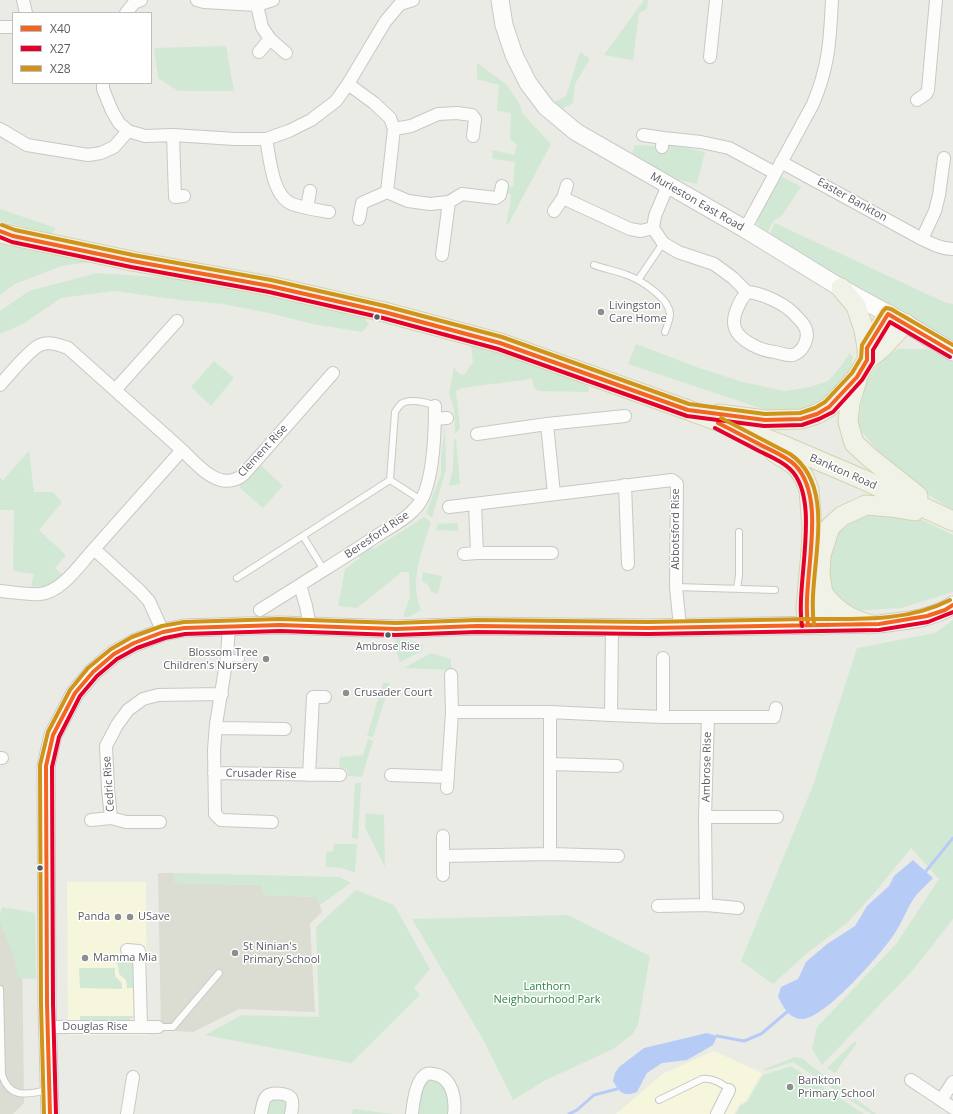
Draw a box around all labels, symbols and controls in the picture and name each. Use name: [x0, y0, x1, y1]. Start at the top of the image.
legend: [12, 12, 152, 84]
text: X40: [50, 20, 71, 37]
text: X27: [50, 40, 71, 57]
text: X28: [50, 60, 71, 77]
street label: Murieston East Road: [648, 170, 746, 234]
street label: Easter Bankton: [815, 175, 889, 225]
place label: Livingston Care Home: [609, 299, 667, 325]
marker: Livingston Care Home: [596, 307, 606, 317]
unlabelled marker: [372, 312, 382, 322]
street label: Clement Rise: [235, 422, 291, 480]
street label: Bankton Road: [807, 451, 879, 493]
street label: Abbotsford Rise: [669, 488, 683, 570]
street label: Beresford Rise: [342, 509, 412, 561]
marker: Ambrose Rise: [383, 630, 393, 640]
place label: Ambrose Rise: [356, 641, 420, 653]
place label: Blossom Tree Children's Nursery: [163, 646, 258, 672]
marker: Blossom Tree Children's Nursery: [261, 654, 271, 664]
place label: Crusader Court: [354, 686, 432, 700]
marker: Crusader Court: [341, 688, 351, 698]
street label: Ambrose Rise: [700, 732, 714, 802]
street label: Cedric Rise: [100, 755, 118, 813]
street label: Crusader Rise: [226, 767, 296, 781]
unlabelled marker: [35, 863, 45, 873]
place label: Panda: [78, 910, 110, 924]
place label: USave: [138, 910, 170, 924]
marker: Panda: [113, 912, 123, 922]
marker: USave: [125, 912, 135, 922]
place label: St Ninian's Primary School: [243, 940, 320, 966]
marker: St Ninian's Primary School: [230, 948, 240, 958]
place label: Mamma Mia: [93, 951, 157, 965]
marker: Mamma Mia: [80, 953, 90, 963]
park label: Lanthorn Neighbourhood Park: [493, 980, 601, 1006]
street label: Douglas Rise: [62, 1020, 128, 1034]
place label: Bankton Primary School: [798, 1074, 875, 1100]
marker: Bankton Primary School: [785, 1082, 795, 1092]

